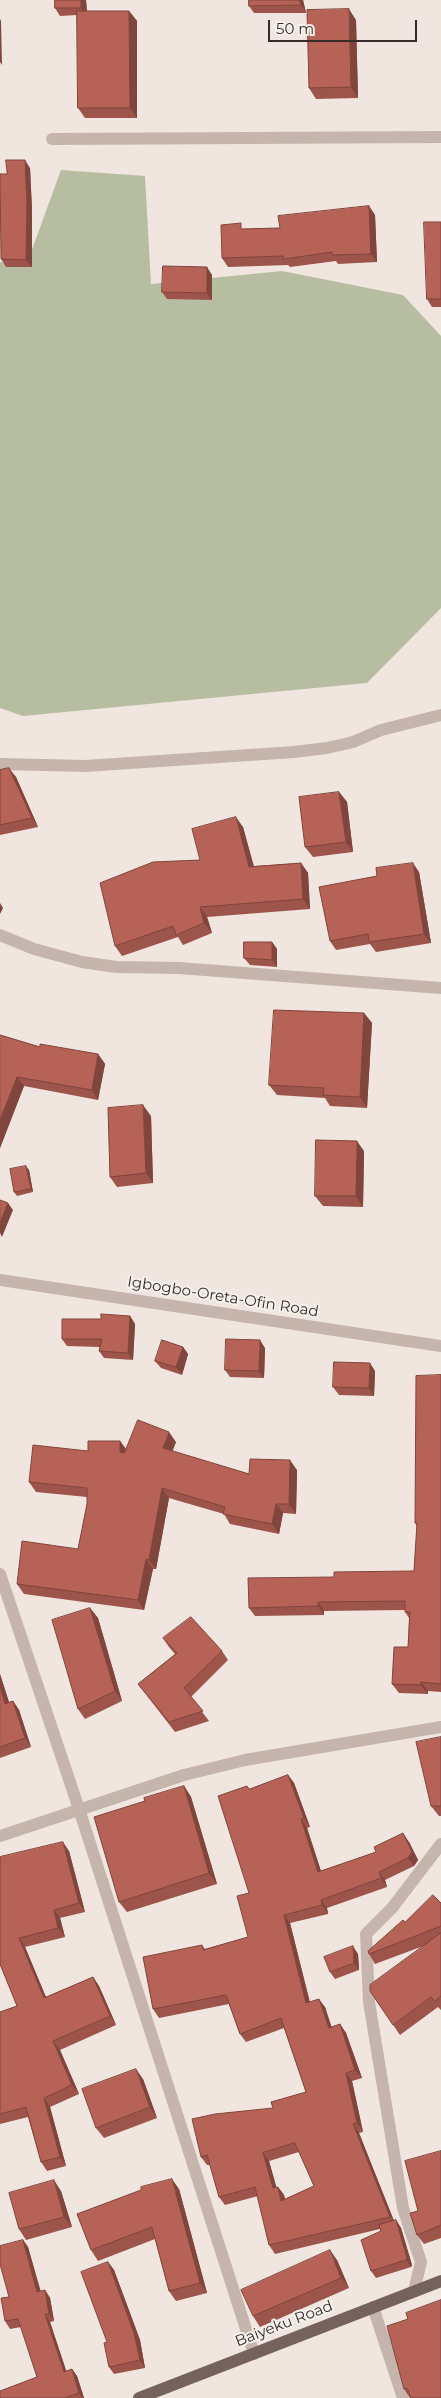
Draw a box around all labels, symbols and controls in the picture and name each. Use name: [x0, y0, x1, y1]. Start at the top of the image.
scale bar: [271, 10, 420, 42]
text: 50 m: [276, 19, 314, 38]
street label: Igbogbo-Oreta-Ofin Road: [126, 1273, 320, 1321]
street label: Baiyeku Road: [233, 2297, 335, 2351]

